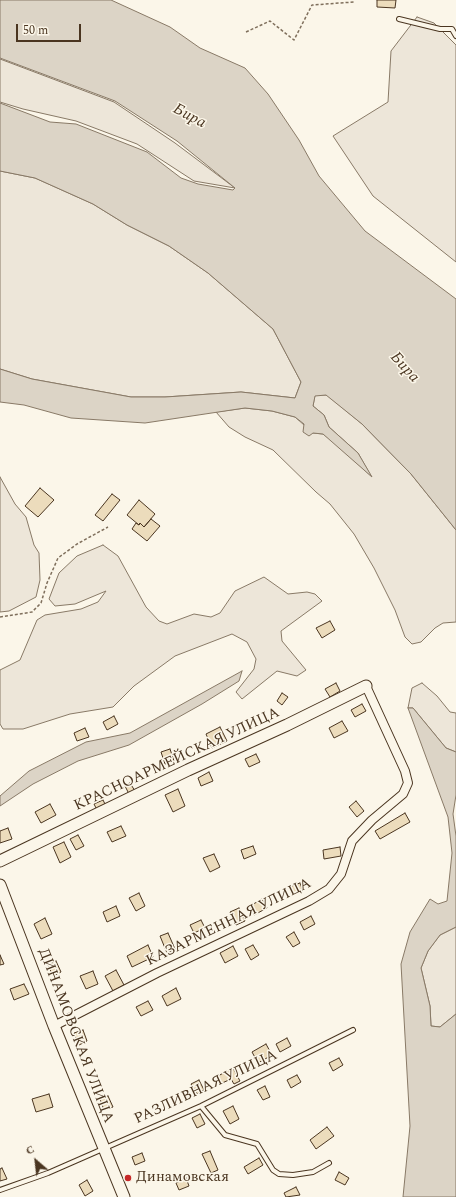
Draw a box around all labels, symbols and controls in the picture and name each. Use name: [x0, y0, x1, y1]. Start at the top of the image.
scale bar: [18, 16, 83, 42]
text: 50 m: [23, 21, 48, 40]
water label: Бира: [169, 100, 209, 134]
water label: Бира: [385, 349, 423, 387]
street label: КРАСНОАРМЕЙСКАЯ УЛИЦА: [71, 704, 283, 816]
street label: КАЗАРМЕННАЯ УЛИЦА: [144, 875, 314, 971]
street label: ДИНАМОВСКАЯ УЛИЦА: [33, 946, 117, 1126]
street label: РАЗЛИВНАЯ УЛИЦА: [132, 1047, 280, 1129]
north arrow: [16, 1141, 56, 1181]
text: С: [23, 1141, 38, 1159]
place label: Динамовская: [136, 1169, 229, 1187]
marker: Динамовская: [123, 1173, 133, 1183]

